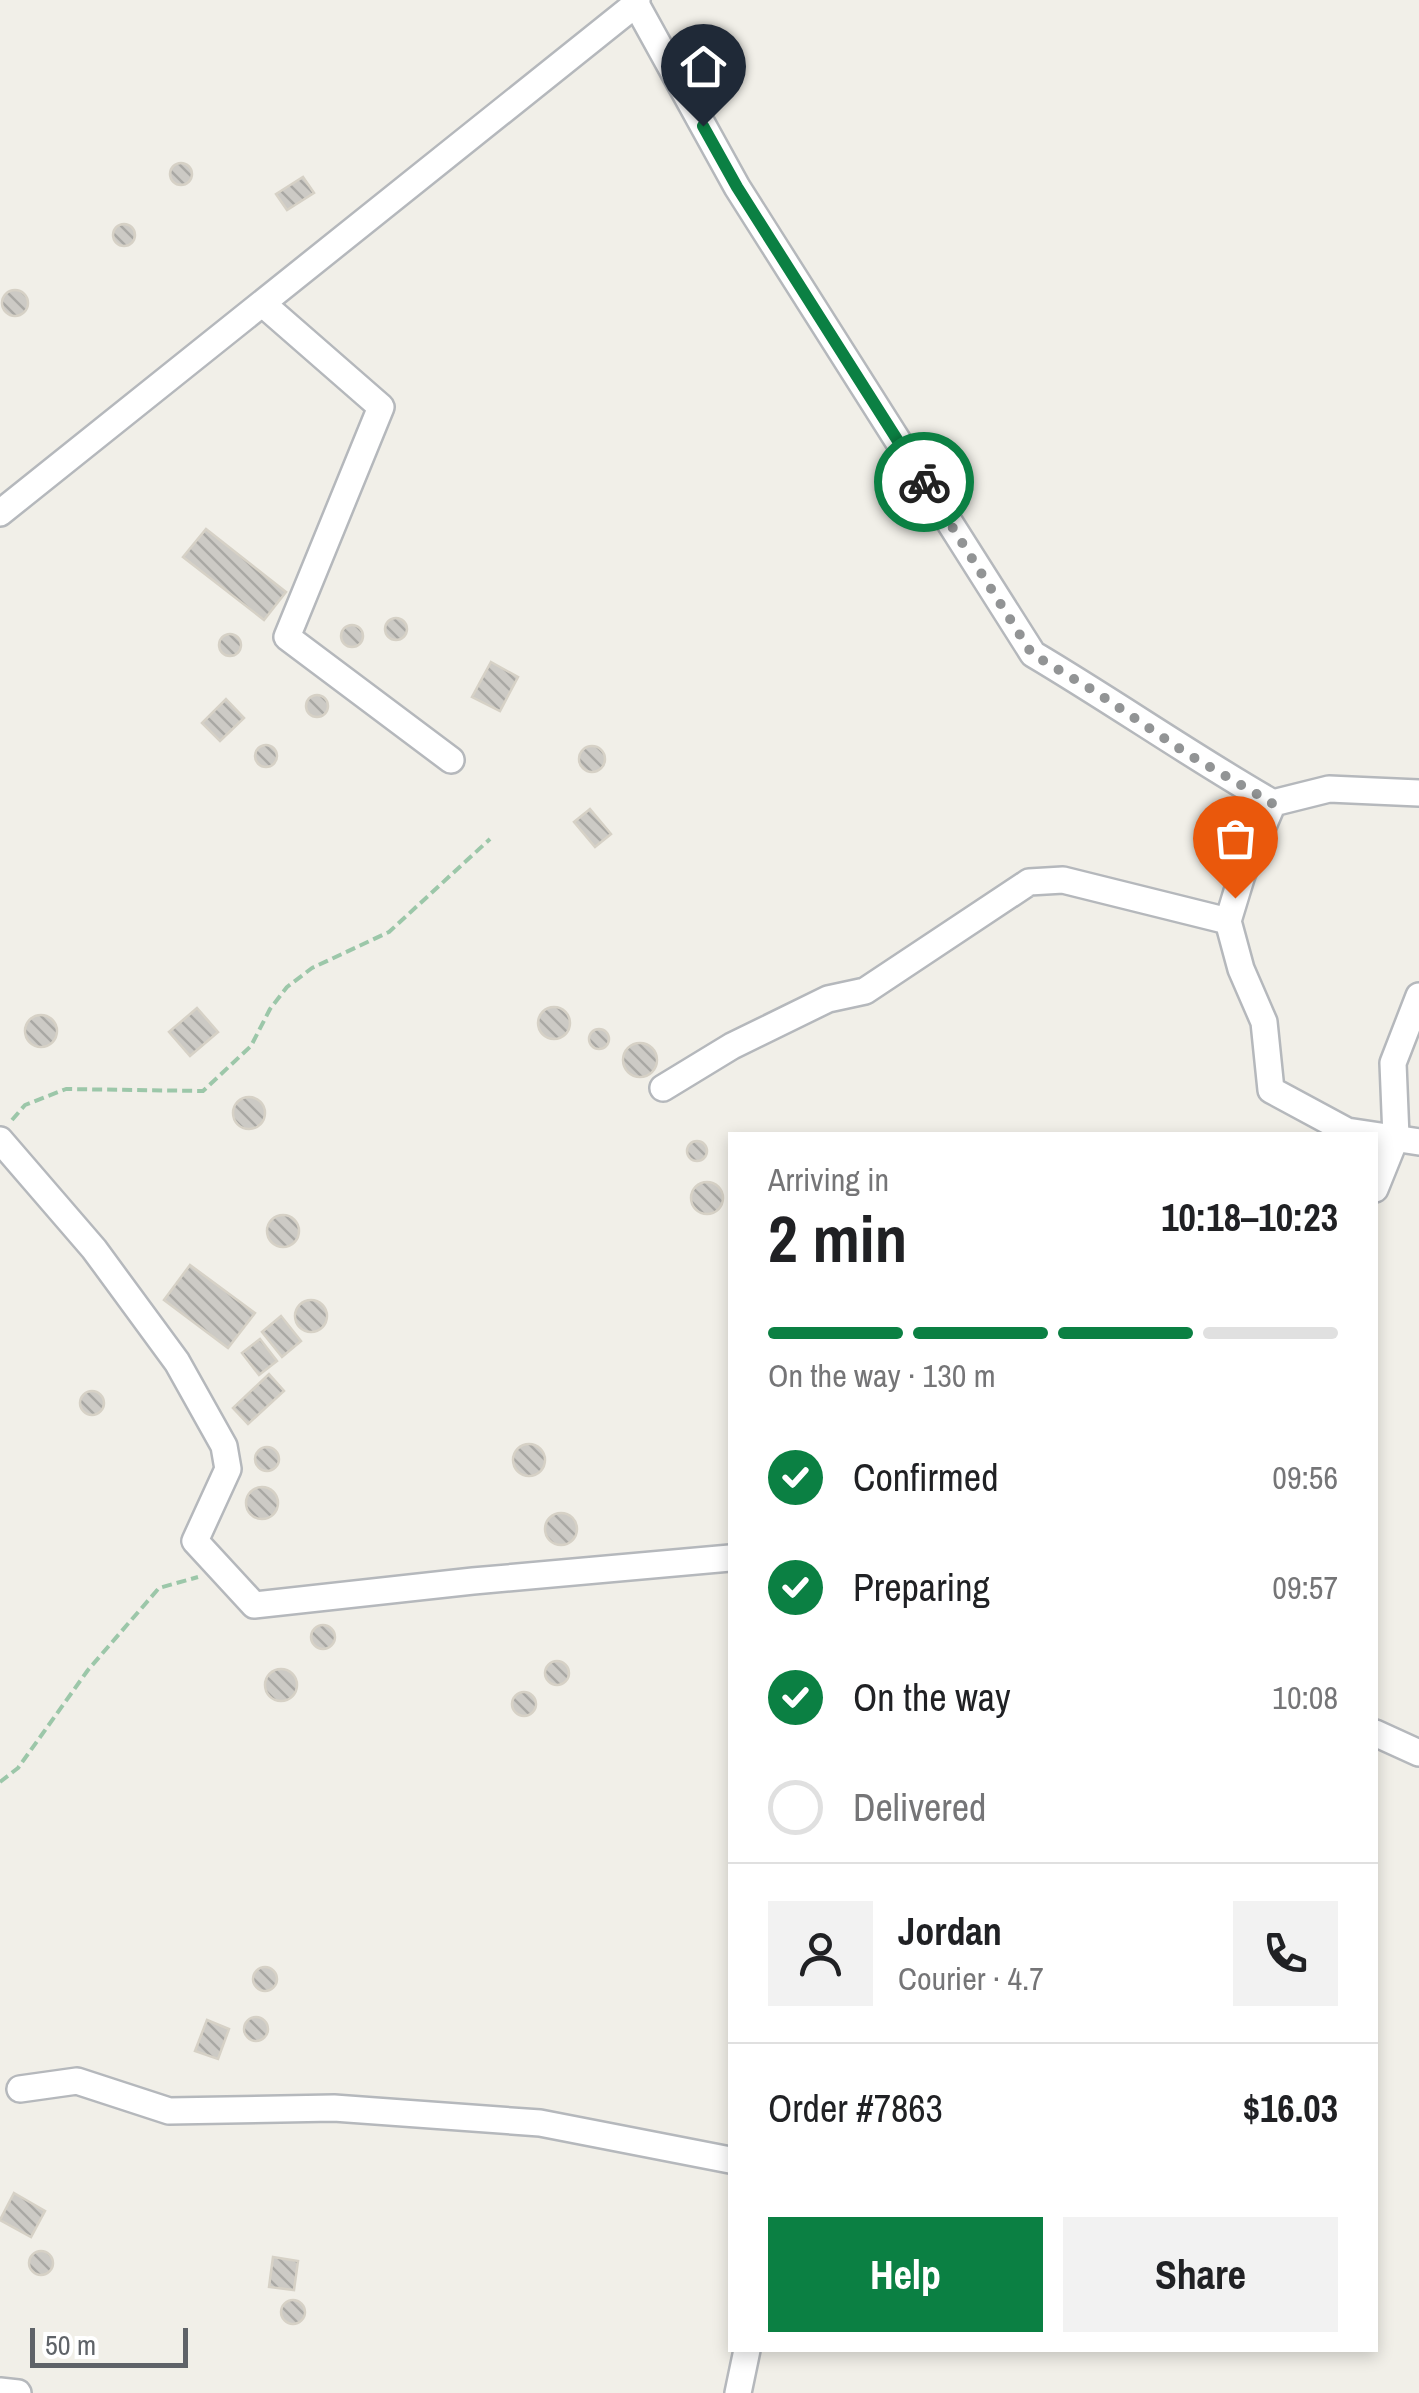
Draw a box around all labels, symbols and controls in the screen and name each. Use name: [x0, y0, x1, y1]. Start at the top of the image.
pin: [661, 24, 746, 127]
icon: home: [676, 39, 731, 94]
courier: [874, 432, 974, 532]
icon: bike: [897, 455, 952, 510]
pin: [1193, 796, 1278, 899]
icon: bag: [1208, 811, 1263, 866]
text: Arriving in: [768, 1158, 889, 1201]
text: 10:18–10:23: [1161, 1192, 1338, 1243]
text: 2 min: [768, 1195, 907, 1282]
text: On the way · 130 m: [768, 1354, 996, 1397]
icon: check: [768, 1450, 823, 1505]
text: Confirmed: [853, 1452, 998, 1503]
text: 09:56: [1272, 1456, 1338, 1499]
icon: check: [768, 1560, 823, 1615]
text: Preparing: [853, 1562, 990, 1613]
text: 09:57: [1272, 1566, 1338, 1609]
icon: check: [768, 1670, 823, 1725]
text: On the way: [853, 1672, 1011, 1723]
text: 10:08: [1272, 1676, 1338, 1719]
text: Delivered: [853, 1782, 986, 1833]
button: person: [768, 1901, 873, 2006]
button: phone: [1233, 1901, 1338, 2006]
text: Jordan: [898, 1906, 1002, 1957]
text: Courier · 4.7: [898, 1957, 1044, 2000]
text: Order #7863: [768, 2083, 943, 2134]
text: $16.03: [1243, 2083, 1338, 2134]
button: Help: [768, 2217, 1043, 2332]
button: Share: [1063, 2217, 1338, 2332]
scale bar: [30, 2323, 188, 2368]
text: 50 m: [45, 2326, 96, 2364]

